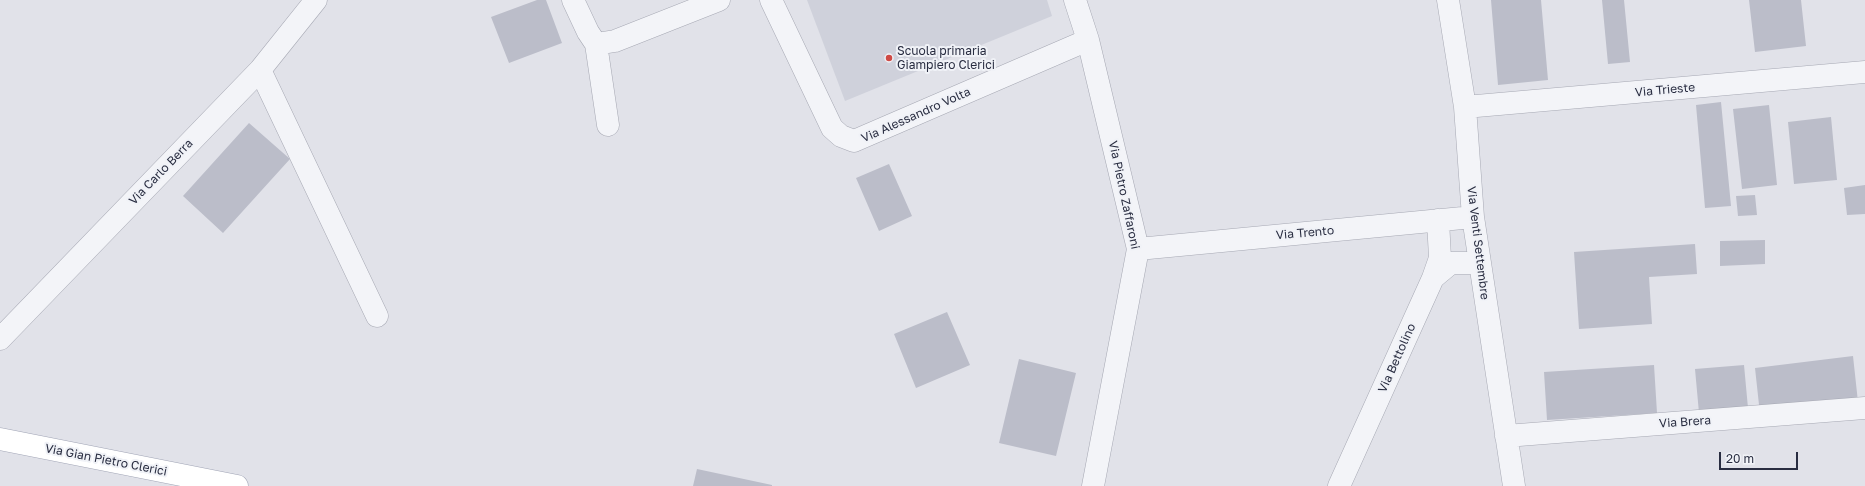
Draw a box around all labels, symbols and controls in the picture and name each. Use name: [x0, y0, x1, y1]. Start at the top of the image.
place label: Scuola primaria Giampiero Clerici: [897, 44, 995, 72]
marker: Scuola primaria Giampiero Clerici: [884, 53, 894, 63]
street label: Via Trieste: [1634, 80, 1696, 100]
street label: Via Alessandro Volta: [859, 84, 973, 146]
street label: Via Carlo Berra: [126, 136, 196, 208]
street label: Via Pietro Zaffaroni: [1105, 140, 1143, 250]
street label: Via Venti Settembre: [1464, 185, 1492, 301]
street label: Via Trento: [1275, 223, 1335, 243]
street label: Via Bettolino: [1375, 321, 1419, 395]
street label: Via Brera: [1659, 413, 1711, 431]
street label: Via Gian Pietro Clerici: [44, 441, 168, 479]
scale bar: [1721, 444, 1800, 470]
text: 20 m: [1726, 451, 1754, 466]

